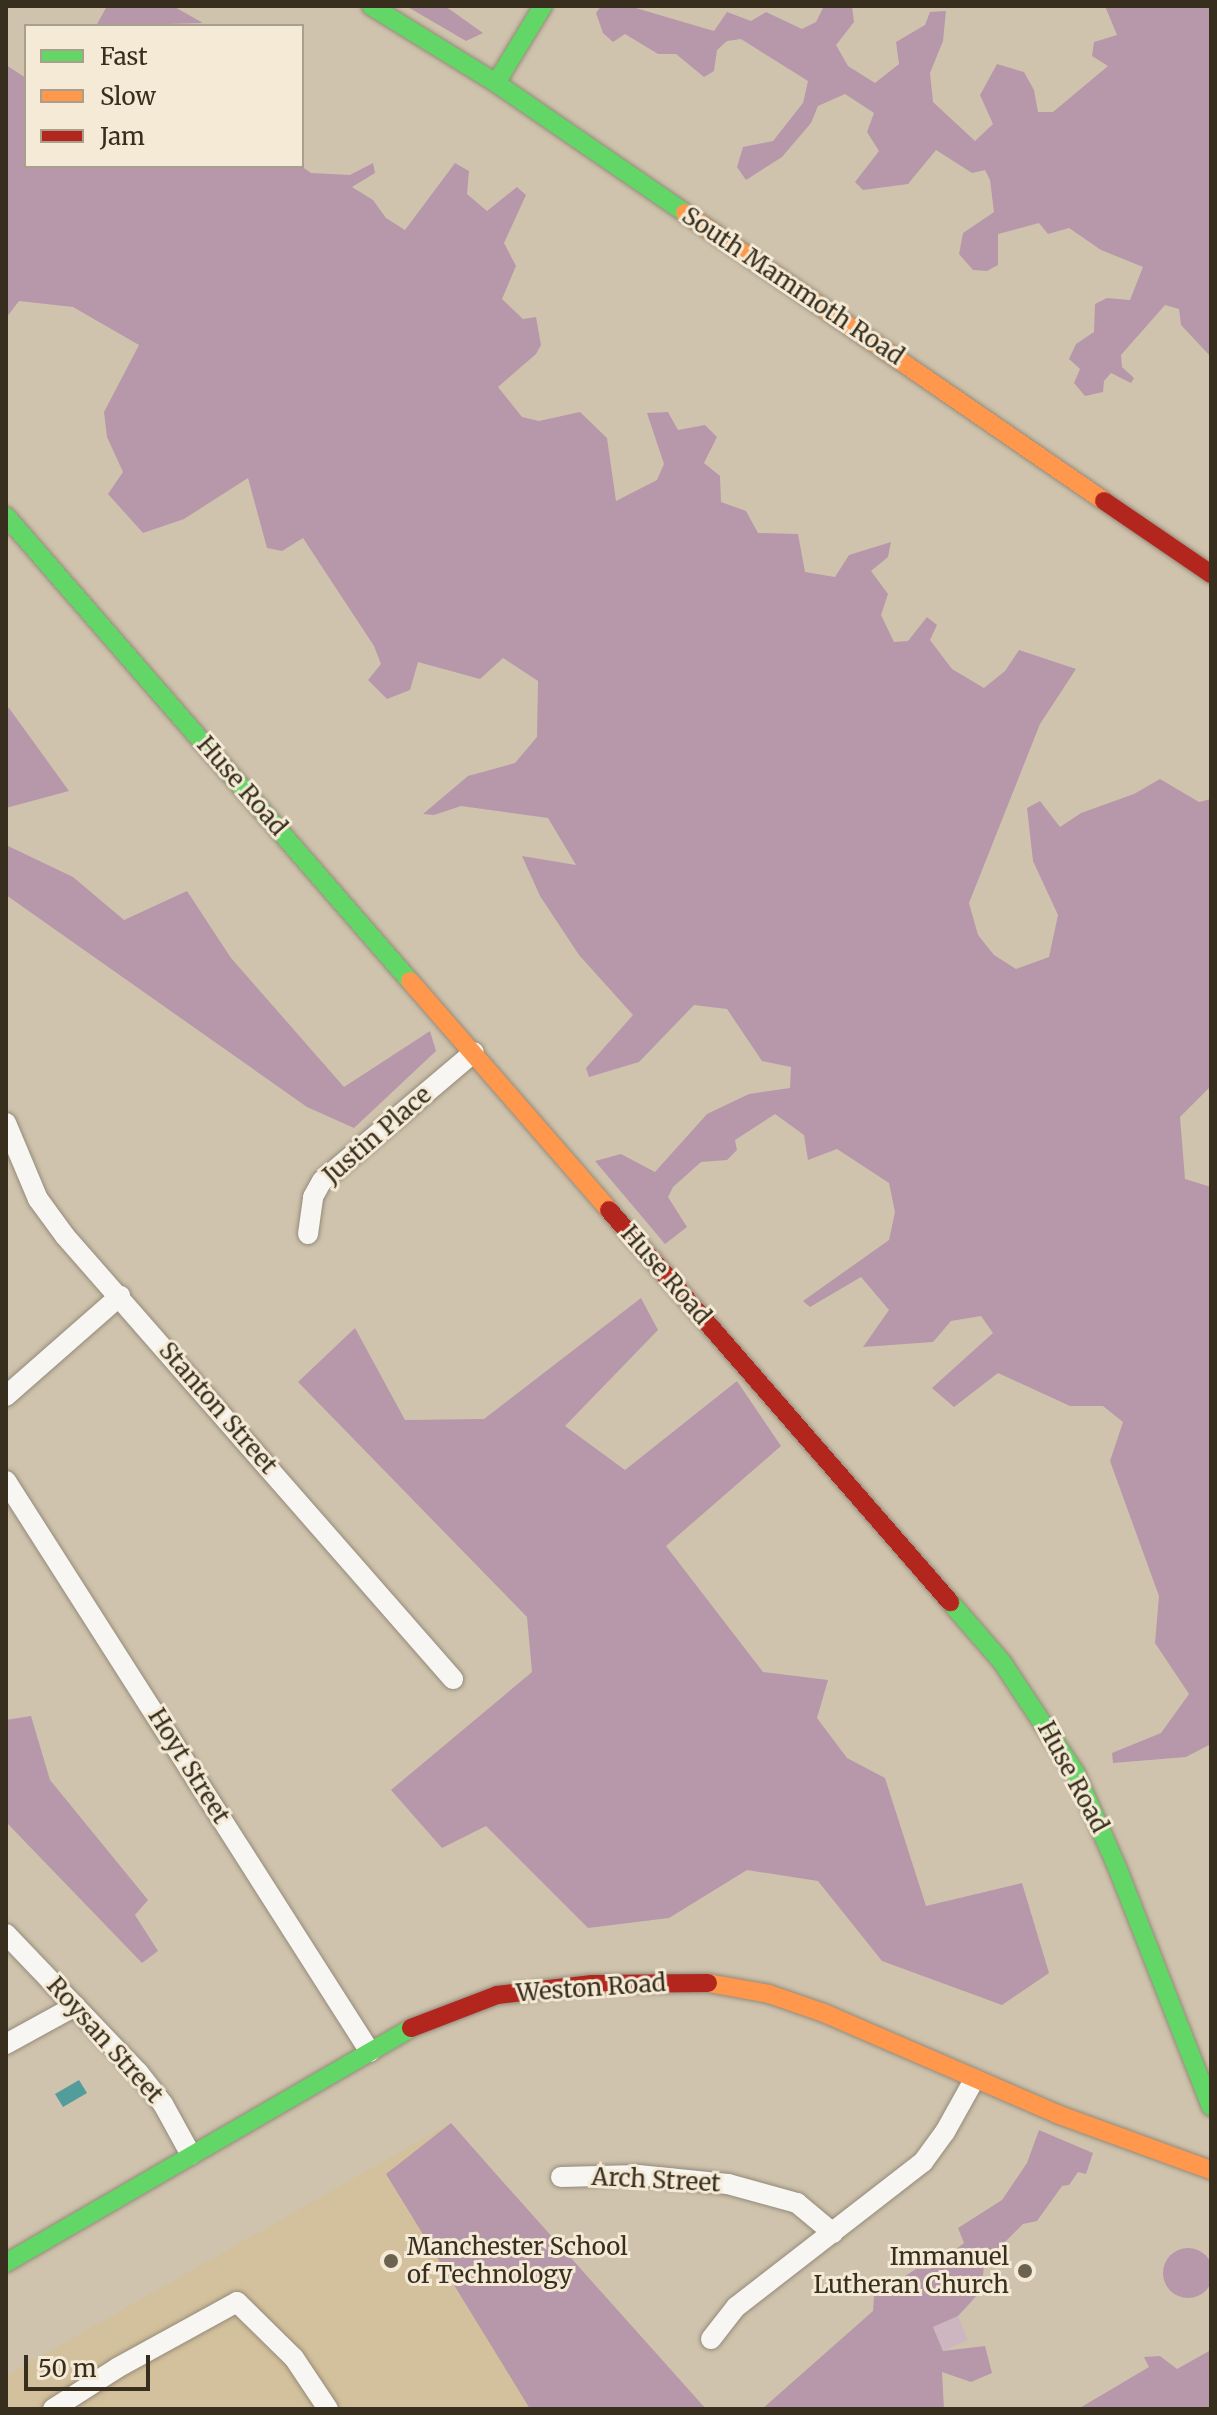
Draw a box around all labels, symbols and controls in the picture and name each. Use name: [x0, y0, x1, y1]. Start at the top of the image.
legend: [24, 24, 304, 168]
text: Fast: [100, 41, 148, 72]
text: Slow: [100, 81, 156, 112]
text: Jam: [100, 121, 145, 152]
street label: South Mammoth Road: [677, 201, 909, 371]
street label: Huse Road: [191, 730, 293, 842]
street label: Justin Place: [317, 1080, 437, 1190]
street label: Huse Road: [615, 1219, 717, 1331]
street label: Stanton Street: [153, 1336, 283, 1480]
street label: Hoyt Street: [142, 1703, 236, 1829]
street label: Huse Road: [1032, 1716, 1114, 1838]
street label: Weston Road: [515, 1968, 667, 2008]
street label: Roysan Street: [41, 1971, 169, 2109]
street label: Arch Street: [591, 2162, 721, 2198]
place label: Manchester School of Technology: [407, 2233, 628, 2289]
place label: Immanuel Lutheran Church: [813, 2243, 1009, 2299]
marker: Manchester School of Technology: [382, 2252, 400, 2270]
marker: Immanuel Lutheran Church: [1016, 2262, 1034, 2280]
scale bar: [28, 2339, 154, 2389]
text: 50 m: [38, 2353, 97, 2384]

